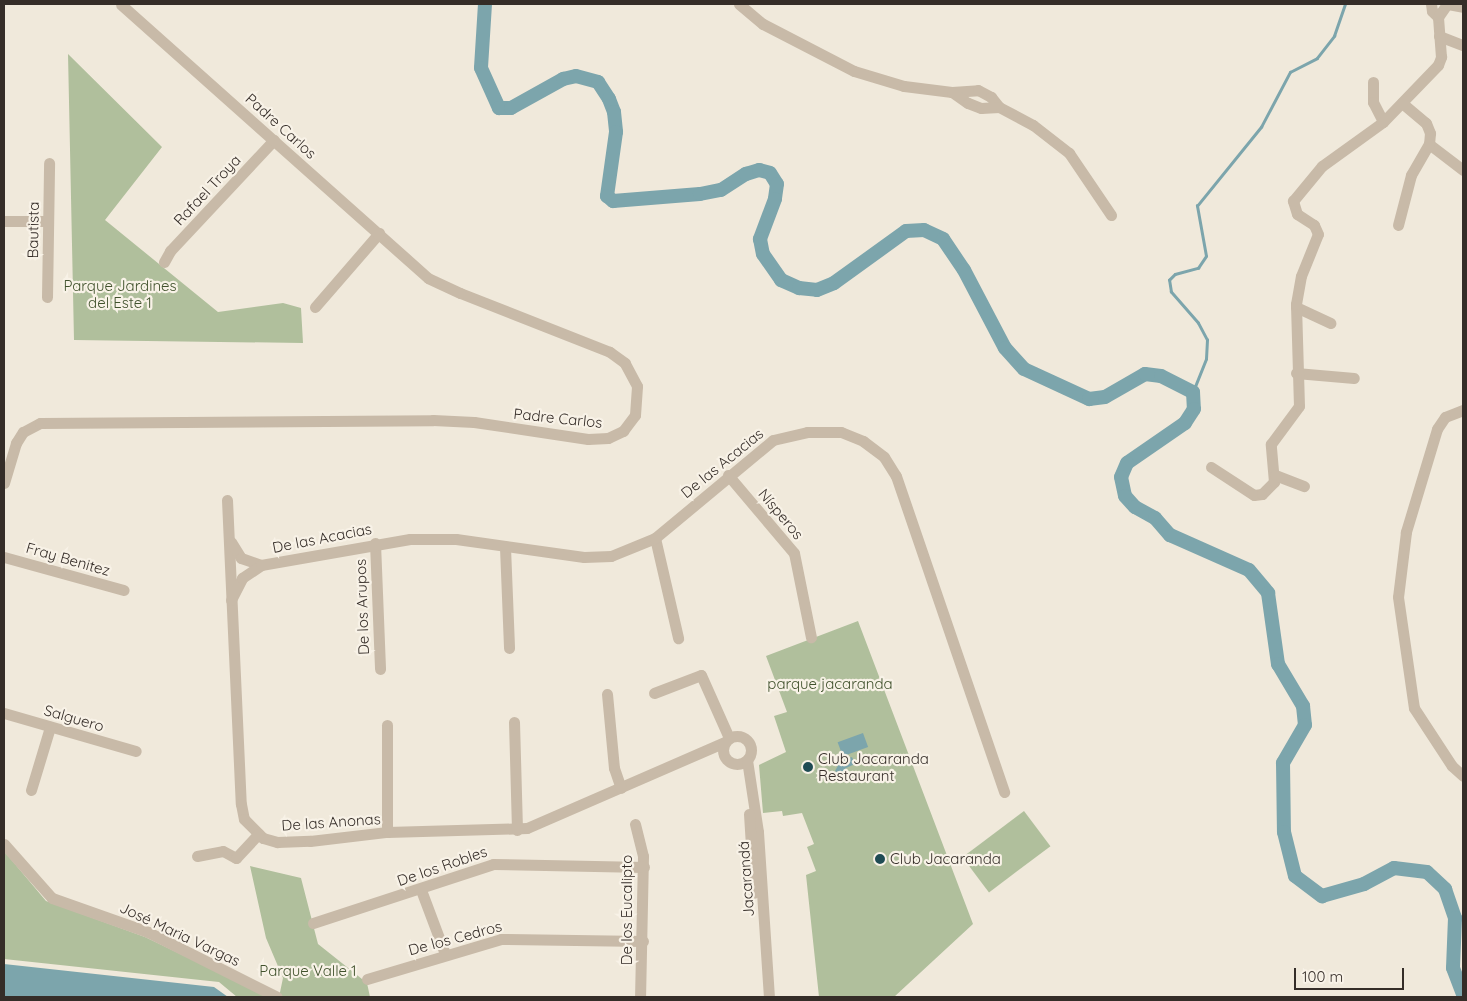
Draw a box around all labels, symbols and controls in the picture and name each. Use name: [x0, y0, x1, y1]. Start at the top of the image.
street label: Padre Carlos: [242, 89, 320, 163]
street label: Rafael Troya: [170, 151, 244, 229]
street label: Bautista: [24, 201, 42, 259]
park label: Parque Jardines del Este 1: [63, 276, 177, 311]
street label: Padre Carlos: [513, 404, 603, 432]
street label: De las Acacias: [677, 424, 767, 502]
street label: Nísperos: [755, 485, 807, 543]
street label: De las Acacias: [271, 520, 373, 556]
street label: Fray Benitez: [24, 538, 112, 580]
street label: De los Arupos: [351, 559, 373, 655]
park label: parque jacaranda: [767, 675, 893, 693]
street label: Salguero: [42, 701, 106, 735]
place label: Club Jacaranda Restaurant: [818, 749, 929, 784]
marker: Club Jacaranda Restaurant: [802, 761, 814, 773]
street label: De las Anonas: [281, 810, 381, 834]
street label: Jacarandá: [734, 840, 758, 918]
street label: De los Robles: [395, 842, 489, 890]
place label: Club Jacaranda: [890, 850, 1001, 868]
marker: Club Jacaranda: [874, 853, 886, 865]
street label: De los Eucalipto: [618, 855, 636, 965]
street label: José Maria Vargas: [117, 898, 243, 970]
street label: De los Cedros: [406, 917, 504, 959]
scale bar: [1297, 958, 1407, 990]
park label: Parque Valle 1: [259, 962, 357, 980]
text: 100 m: [1302, 967, 1343, 986]

